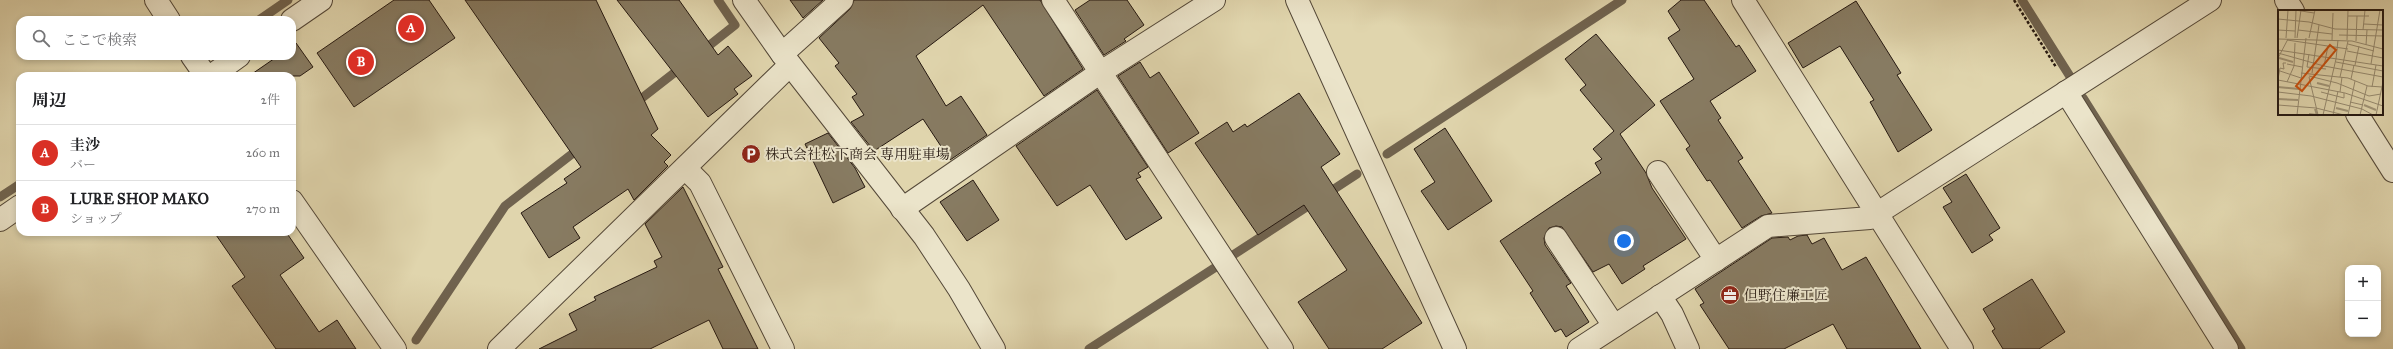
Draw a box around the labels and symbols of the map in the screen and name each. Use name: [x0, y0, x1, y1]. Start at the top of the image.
inset map: [2278, 10, 2383, 115]
pin: A: [398, 13, 424, 43]
pin: B: [348, 47, 374, 77]
parking icon: 株式会社松下商会 専用駐車場: [740, 143, 762, 165]
place label: 株式会社松下商会 専用駐車場: [765, 146, 950, 163]
your location: [1614, 231, 1634, 251]
office icon: 但野住廉工匠: [1719, 284, 1741, 306]
place label: 但野住廉工匠: [1744, 287, 1828, 304]

